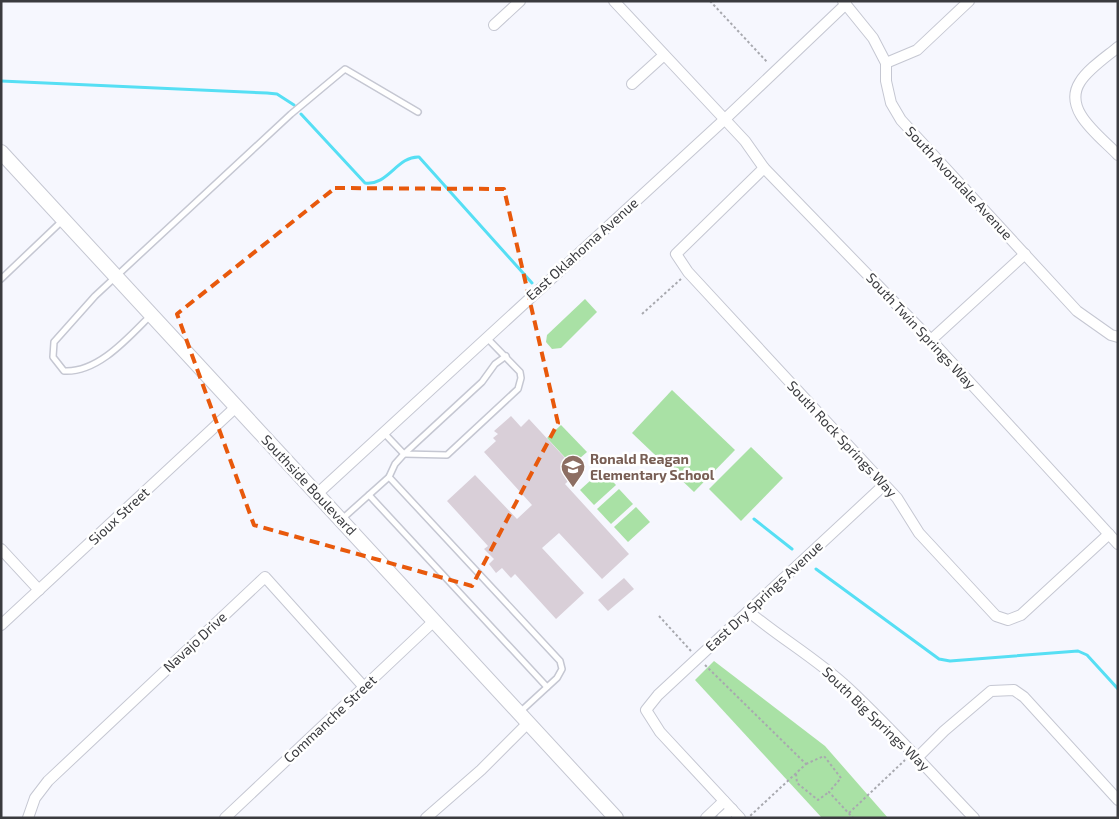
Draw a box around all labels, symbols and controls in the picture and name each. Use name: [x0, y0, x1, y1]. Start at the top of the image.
street label: South Avondale Avenue: [902, 122, 1016, 243]
street label: East Oklahoma Avenue: [522, 194, 641, 304]
street label: South Twin Springs Way: [863, 269, 980, 393]
street label: South Rock Springs Way: [784, 377, 901, 501]
street label: Southside Boulevard: [258, 431, 360, 538]
place label: Ronald Reagan Elementary School: [590, 450, 715, 483]
school or university icon: Ronald Reagan Elementary School: [560, 454, 586, 488]
street label: Sioux Street: [85, 483, 152, 548]
street label: East Dry Springs Avenue: [702, 537, 826, 654]
street label: Navajo Drive: [159, 608, 230, 675]
street label: South Big Springs Way: [819, 663, 934, 775]
street label: Commanche Street: [280, 671, 380, 766]

